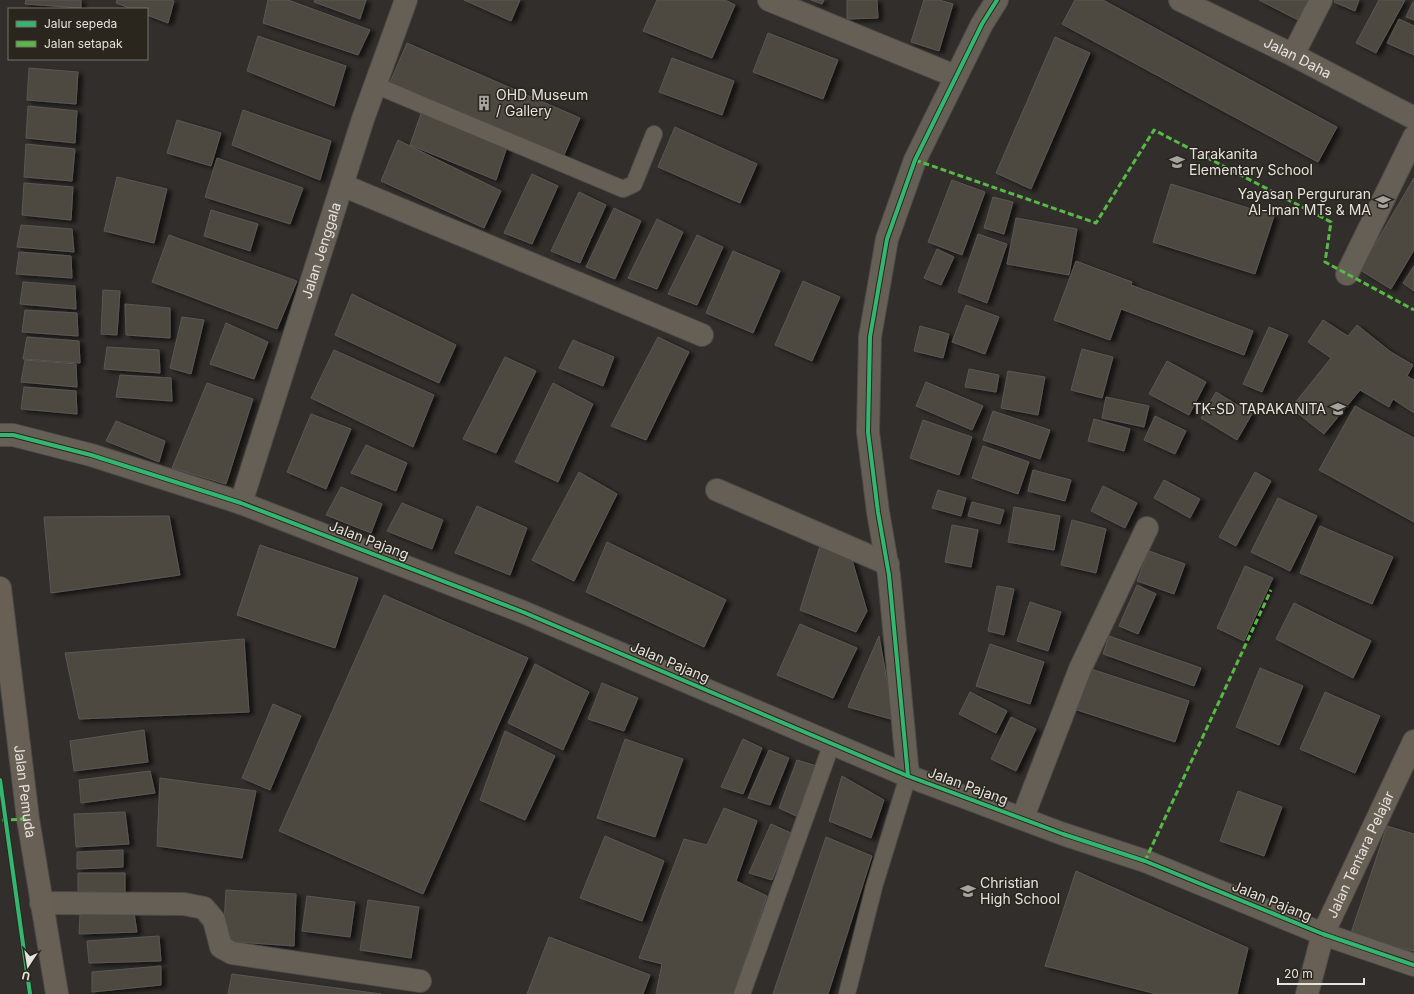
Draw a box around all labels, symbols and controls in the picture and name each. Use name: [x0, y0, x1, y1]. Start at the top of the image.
legend: [8, 8, 148, 60]
text: Jalur sepeda: [44, 16, 117, 31]
street label: Jalan Daha: [1261, 33, 1334, 82]
text: Jalan setapak: [44, 36, 123, 51]
place label: OHD Museum / Gallery: [496, 86, 588, 119]
building icon: OHD Museum / Gallery: [475, 94, 493, 112]
place label: Tarakanita Elementary School: [1189, 145, 1313, 178]
school or university icon: Tarakanita Elementary School: [1168, 153, 1186, 171]
place label: Yayasan Pergururan Al-Iman MTs & MA: [1238, 185, 1371, 218]
school or university icon: Yayasan Pergururan Al-Iman MTs & MA: [1374, 193, 1392, 211]
street label: Jalan Jenggala: [298, 200, 344, 301]
place label: TK-SD TARAKANITA: [1193, 400, 1326, 417]
school or university icon: TK-SD TARAKANITA: [1329, 400, 1347, 418]
street label: Jalan Pajang: [327, 517, 412, 563]
street label: Jalan Pajang: [628, 637, 712, 686]
street label: Jalan Pemuda: [11, 744, 40, 839]
street label: Jalan Pajang: [926, 763, 1011, 808]
street label: Jalan Tentara Pelajar: [1323, 788, 1397, 920]
place label: Christian High School: [980, 874, 1060, 907]
street label: Jalan Pajang: [1230, 877, 1314, 924]
school or university icon: Christian High School: [959, 882, 977, 900]
north arrow: [8, 946, 48, 986]
scale bar: [1278, 960, 1364, 986]
text: 20 m: [1284, 966, 1313, 981]
text: U: [21, 968, 31, 983]

